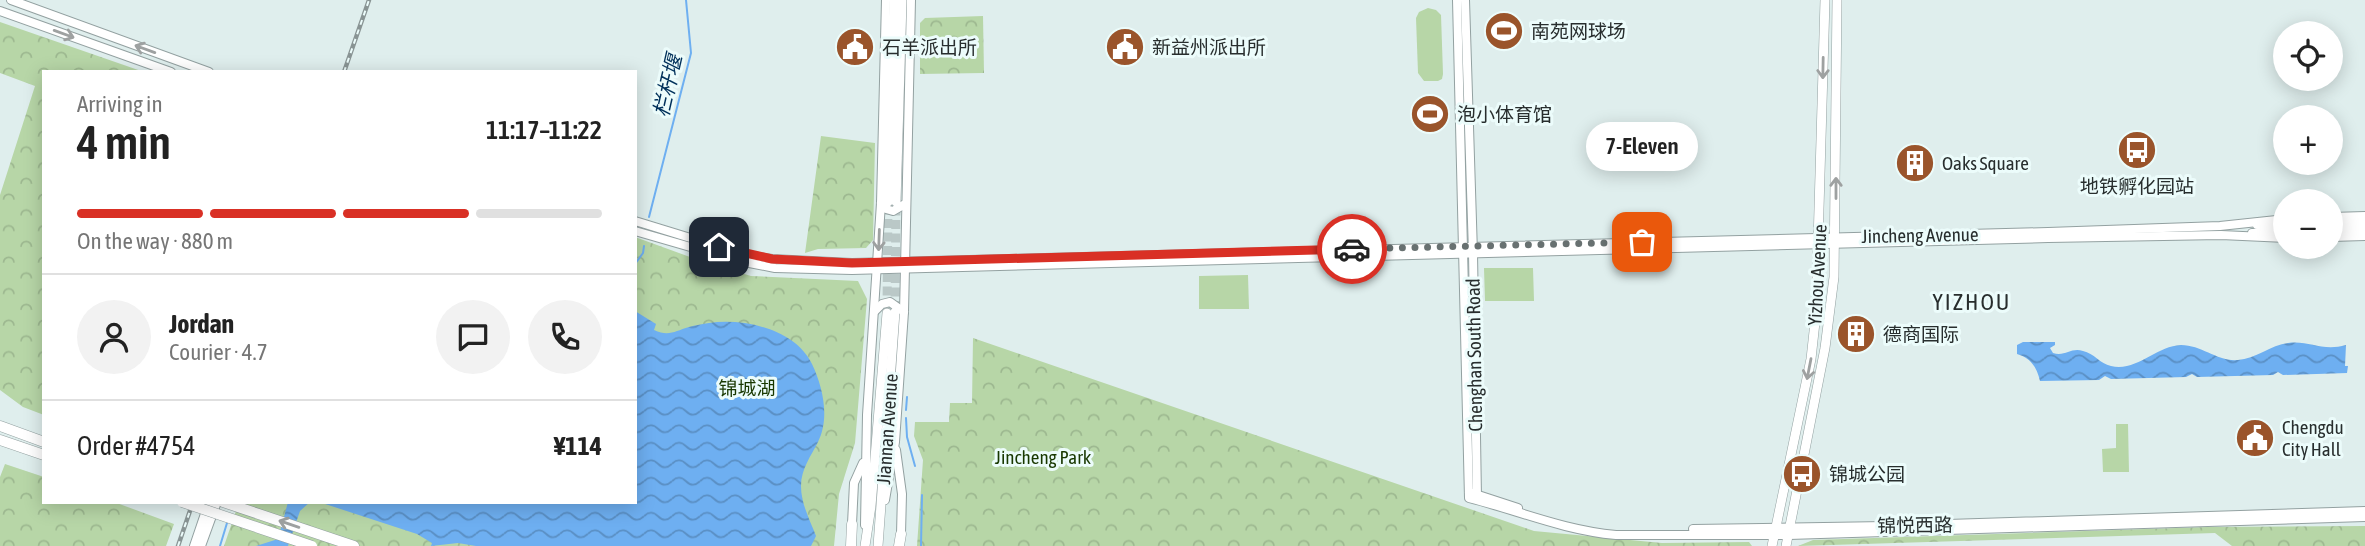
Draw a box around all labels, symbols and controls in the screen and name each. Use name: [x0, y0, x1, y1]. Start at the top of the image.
sports icon: 南苑网球场: [1483, 10, 1525, 52]
place label: 南苑网球场: [1531, 20, 1626, 42]
map controls: [2273, 21, 2343, 259]
button: locate: [2273, 21, 2343, 91]
public building icon: 石羊派出所: [834, 26, 876, 68]
public building icon: 新益州派出所: [1104, 26, 1146, 68]
one-way arrow: [53, 29, 75, 41]
place label: 石羊派出所: [882, 36, 977, 58]
place label: 新益州派出所: [1152, 36, 1266, 58]
one-way arrow: [134, 42, 156, 54]
water label: 栏杆堰: [648, 49, 686, 119]
one-way arrow: [1816, 56, 1830, 79]
text: Arriving in: [77, 91, 163, 117]
sports icon: 泡小体育馆: [1409, 93, 1451, 135]
place label: 泡小体育馆: [1457, 103, 1552, 125]
button: +: [2273, 105, 2343, 175]
text: 11:17–11:22: [486, 115, 602, 145]
text: 4 min: [77, 116, 171, 169]
callout: 7-Eleven: [1586, 123, 1698, 172]
bus stop icon: 地铁孵化园站: [2116, 129, 2158, 171]
text: 7-Eleven: [1605, 133, 1679, 159]
building icon: Oaks Square: [1894, 142, 1936, 184]
place label: Oaks Square: [1942, 152, 2029, 174]
place label: 地铁孵化园站: [2080, 175, 2194, 197]
one-way arrow: [1829, 177, 1843, 200]
button: −: [2273, 189, 2343, 259]
pin: [1612, 212, 1672, 272]
courier: [1317, 214, 1387, 284]
pin: [689, 217, 749, 277]
icon: bag: [1623, 223, 1661, 261]
street label: Jincheng Avenue: [1861, 223, 1979, 247]
street label: Yizhou Avenue: [1803, 224, 1831, 326]
text: On the way · 880 m: [77, 228, 233, 254]
icon: home: [700, 228, 738, 266]
one-way arrow: [873, 228, 886, 251]
icon: car: [1333, 230, 1371, 268]
street label: Chenghan South Road: [1462, 278, 1486, 432]
district label: YIZHOU: [1933, 289, 2011, 315]
button: person: [77, 300, 151, 374]
button: chat: [436, 300, 510, 374]
button: phone: [528, 300, 602, 374]
text: Jordan: [169, 309, 234, 339]
building icon: 德商国际: [1835, 313, 1877, 355]
place label: 德商国际: [1883, 323, 1959, 345]
text: Courier · 4.7: [169, 339, 268, 365]
one-way arrow: [1802, 357, 1815, 380]
street label: Jiannan Avenue: [872, 373, 902, 485]
park label: 锦城湖: [718, 377, 776, 399]
place label: Chengdu City Hall: [2282, 416, 2344, 460]
public building icon: Chengdu City Hall: [2234, 417, 2276, 459]
text: Order #4754: [77, 431, 196, 461]
text: ¥114: [554, 431, 602, 461]
park label: Jincheng Park: [995, 446, 1092, 468]
bus stop icon: 锦城公园: [1781, 453, 1823, 495]
place label: 锦城公园: [1829, 463, 1905, 485]
street label: 锦悦西路: [1877, 513, 1953, 537]
one-way arrow: [279, 517, 301, 529]

